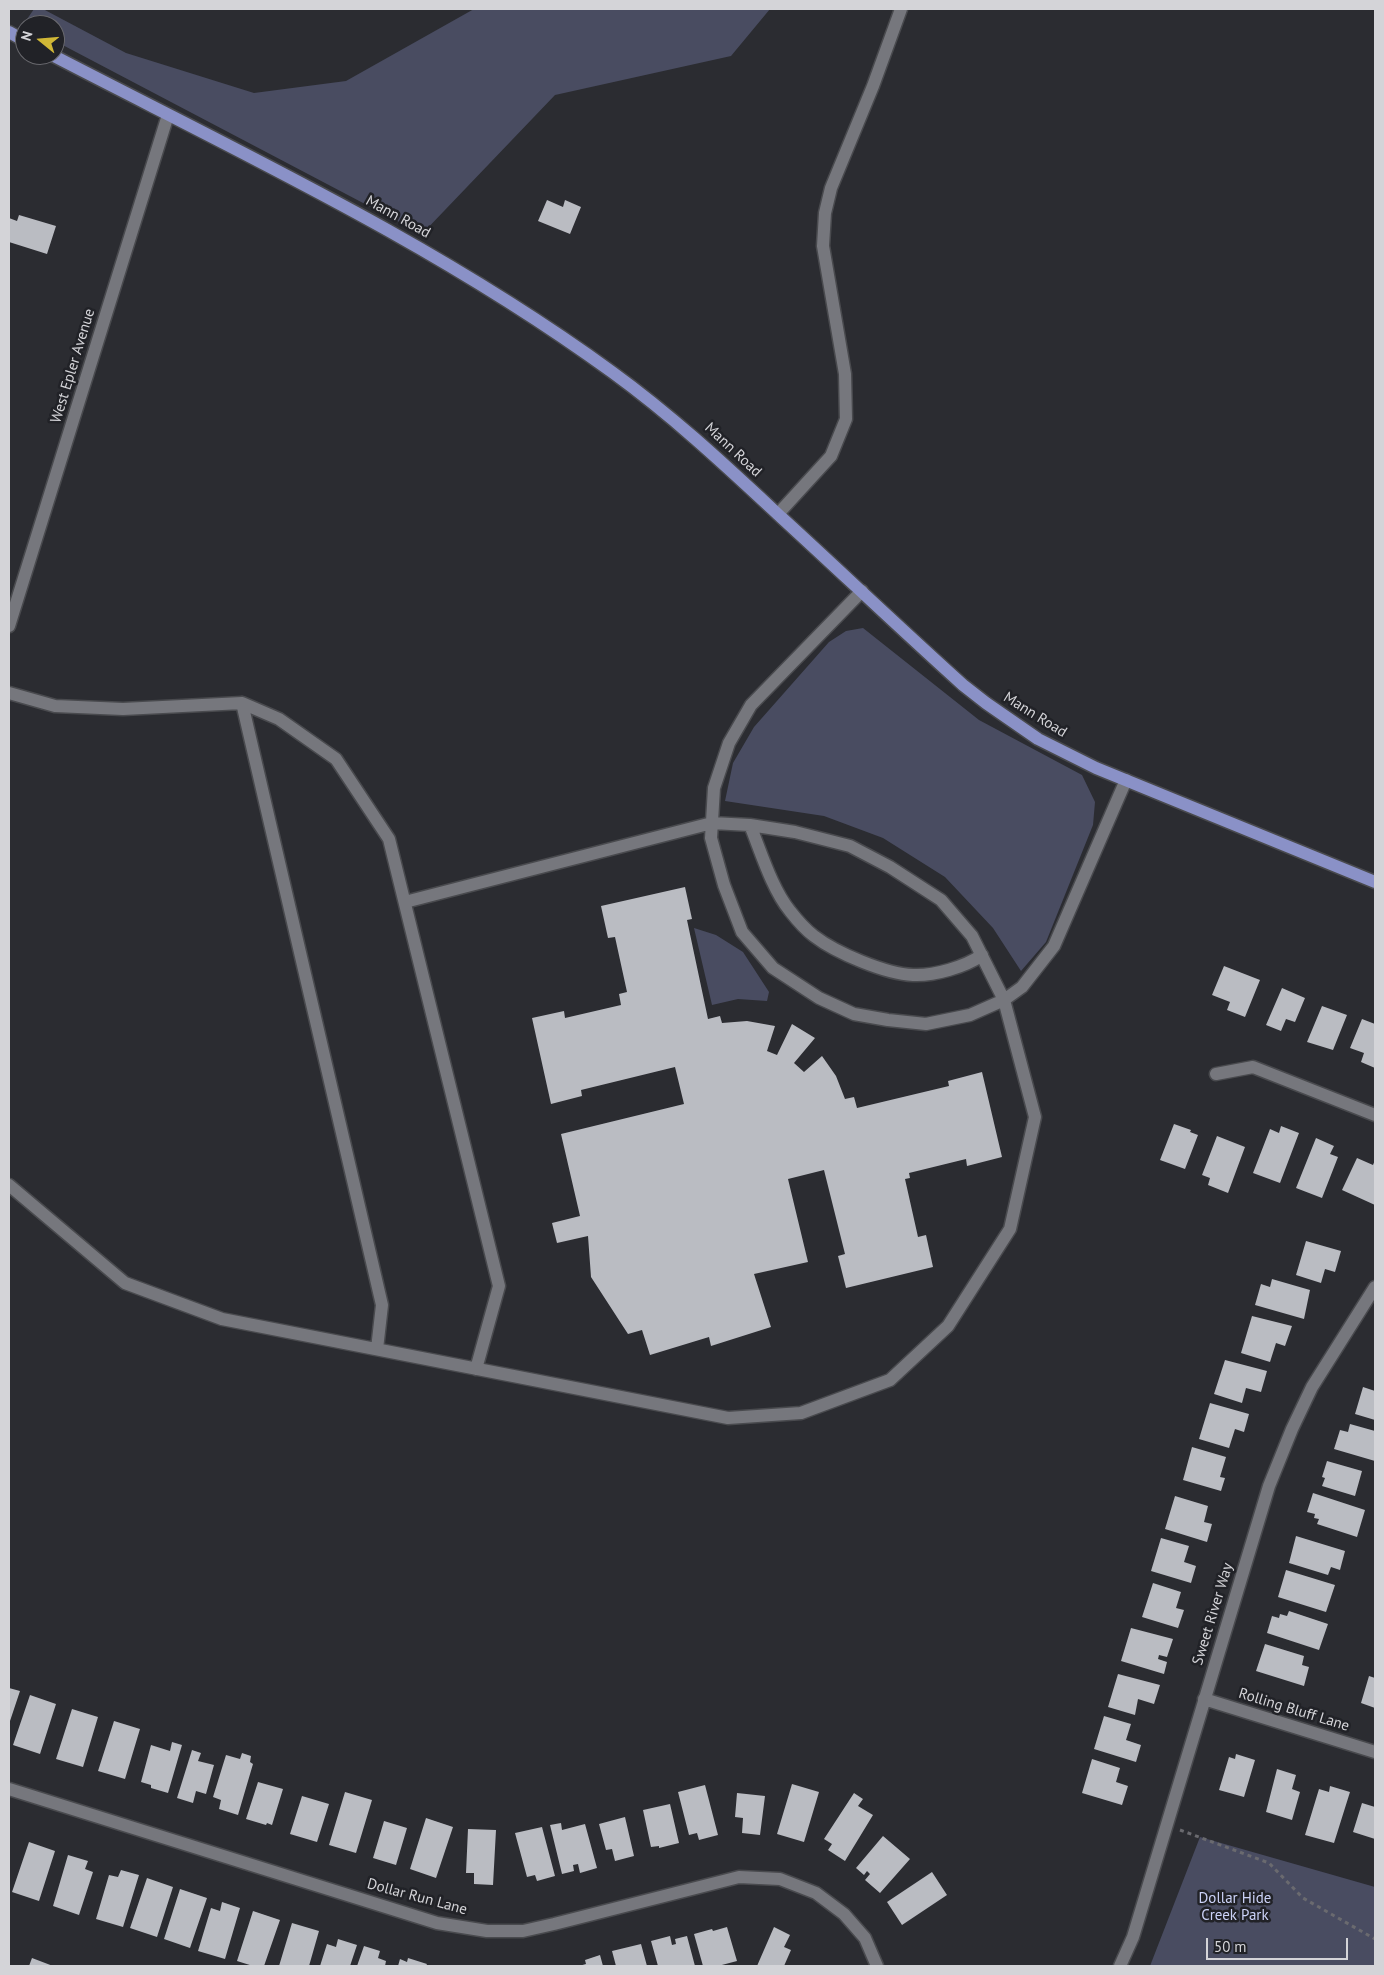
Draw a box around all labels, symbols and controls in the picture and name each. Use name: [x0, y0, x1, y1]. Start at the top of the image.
north arrow: [15, 15, 65, 65]
text: N: [17, 29, 37, 43]
street label: Mann Road: [362, 192, 434, 242]
street label: West Epler Avenue: [47, 307, 99, 425]
street label: Mann Road: [701, 419, 765, 481]
street label: Mann Road: [1000, 688, 1070, 742]
street label: Sweet River Way: [1189, 1561, 1237, 1667]
street label: Rolling Bluff Lane: [1236, 1685, 1352, 1735]
street label: Dollar Run Lane: [365, 1875, 469, 1919]
park label: Dollar Hide Creek Park: [1199, 1890, 1271, 1925]
scale bar: [1209, 1928, 1352, 1960]
text: 50 m: [1214, 1937, 1247, 1956]

